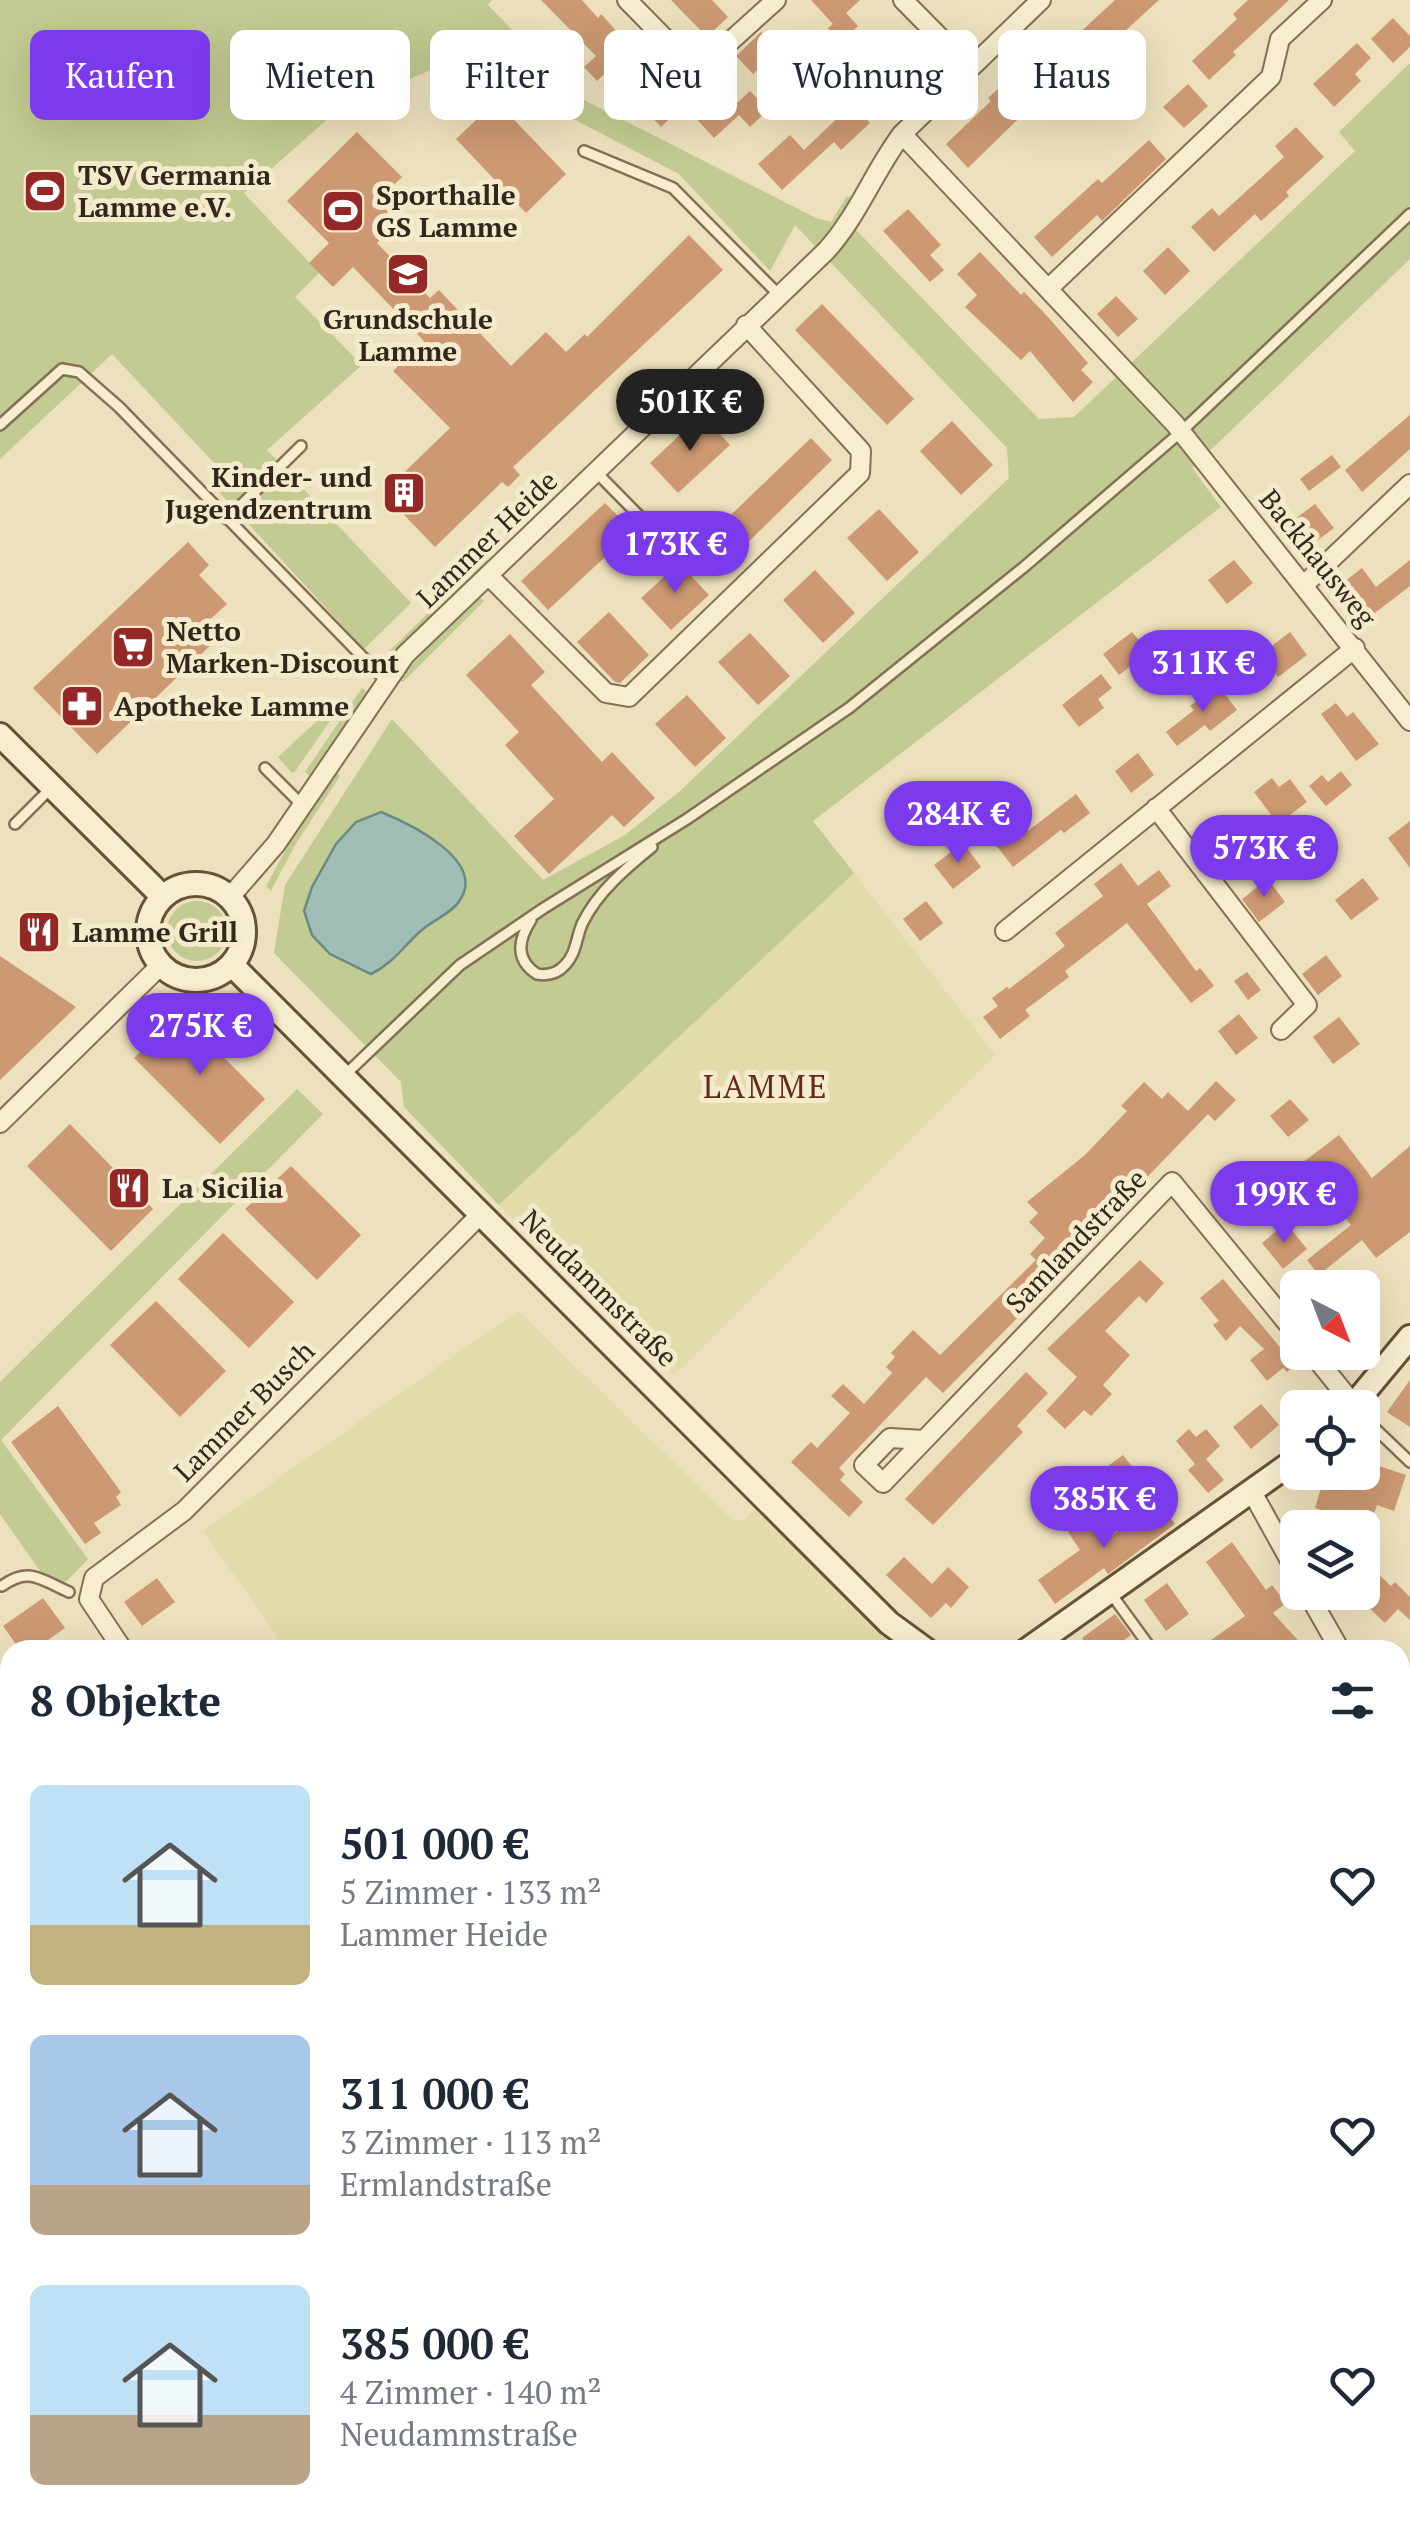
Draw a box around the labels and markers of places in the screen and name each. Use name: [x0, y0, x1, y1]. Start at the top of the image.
place label: TSV Germania Lamme e.V.: [78, 156, 272, 225]
sports icon: TSV Germania Lamme e.V.: [22, 168, 68, 214]
place label: Sporthalle GS Lamme: [376, 176, 518, 245]
sports icon: Sporthalle GS Lamme: [320, 188, 366, 234]
school or university icon: Grundschule Lamme: [385, 251, 431, 297]
place label: Grundschule Lamme: [323, 300, 493, 369]
pin: 501K €: [609, 369, 771, 454]
place label: Kinder- und Jugendzentrum: [165, 458, 372, 527]
building icon: Kinder- und Jugendzentrum: [381, 470, 427, 516]
pin: 173K €: [594, 511, 756, 596]
place label: Netto Marken-Discount: [166, 612, 399, 681]
supermarket icon: Netto Marken-Discount: [110, 624, 156, 670]
pin: 311K €: [1122, 630, 1284, 715]
pharmacy icon: Apotheke Lamme: [59, 683, 105, 729]
place label: Apotheke Lamme: [114, 687, 349, 724]
pin: 284K €: [877, 781, 1039, 866]
pin: 573K €: [1183, 815, 1345, 900]
restaurant icon: Lamme Grill: [16, 909, 62, 955]
place label: Lamme Grill: [72, 913, 238, 950]
pin: 275K €: [119, 993, 281, 1078]
pin: 199K €: [1203, 1161, 1365, 1246]
restaurant icon: La Sicilia: [106, 1165, 152, 1211]
place label: La Sicilia: [162, 1169, 284, 1206]
pin: 385K €: [1023, 1466, 1185, 1551]

